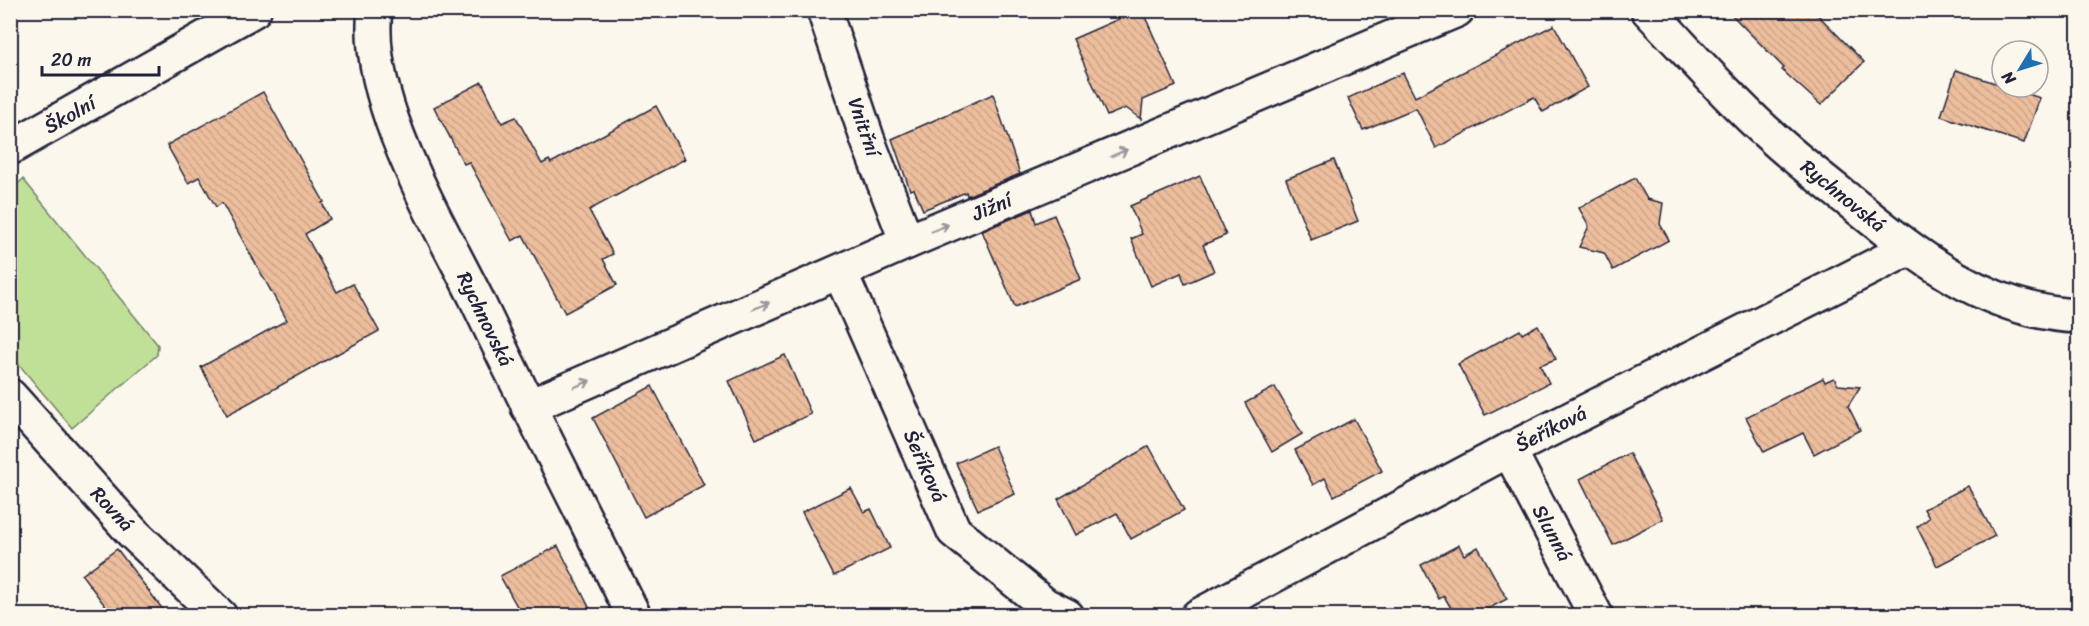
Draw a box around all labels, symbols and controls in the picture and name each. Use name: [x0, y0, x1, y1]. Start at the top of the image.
scale bar: [42, 39, 159, 77]
north arrow: [1990, 39, 2050, 99]
text: 20 m: [51, 44, 91, 76]
text: N: [1993, 64, 2024, 92]
street label: Školní: [37, 85, 105, 144]
street label: Vnitřní: [838, 93, 891, 164]
one-way arrow: [1110, 147, 1128, 158]
street label: Rychnovská: [1792, 150, 1894, 242]
street label: Jižní: [966, 182, 1020, 231]
one-way arrow: [930, 222, 948, 234]
street label: Rychnovská: [447, 265, 523, 373]
one-way arrow: [751, 300, 769, 311]
one-way arrow: [572, 378, 590, 389]
street label: Šeříková: [1509, 396, 1593, 462]
street label: Šeříková: [893, 424, 957, 508]
street label: Rovná: [81, 478, 143, 540]
street label: Slunná: [1522, 498, 1582, 568]

